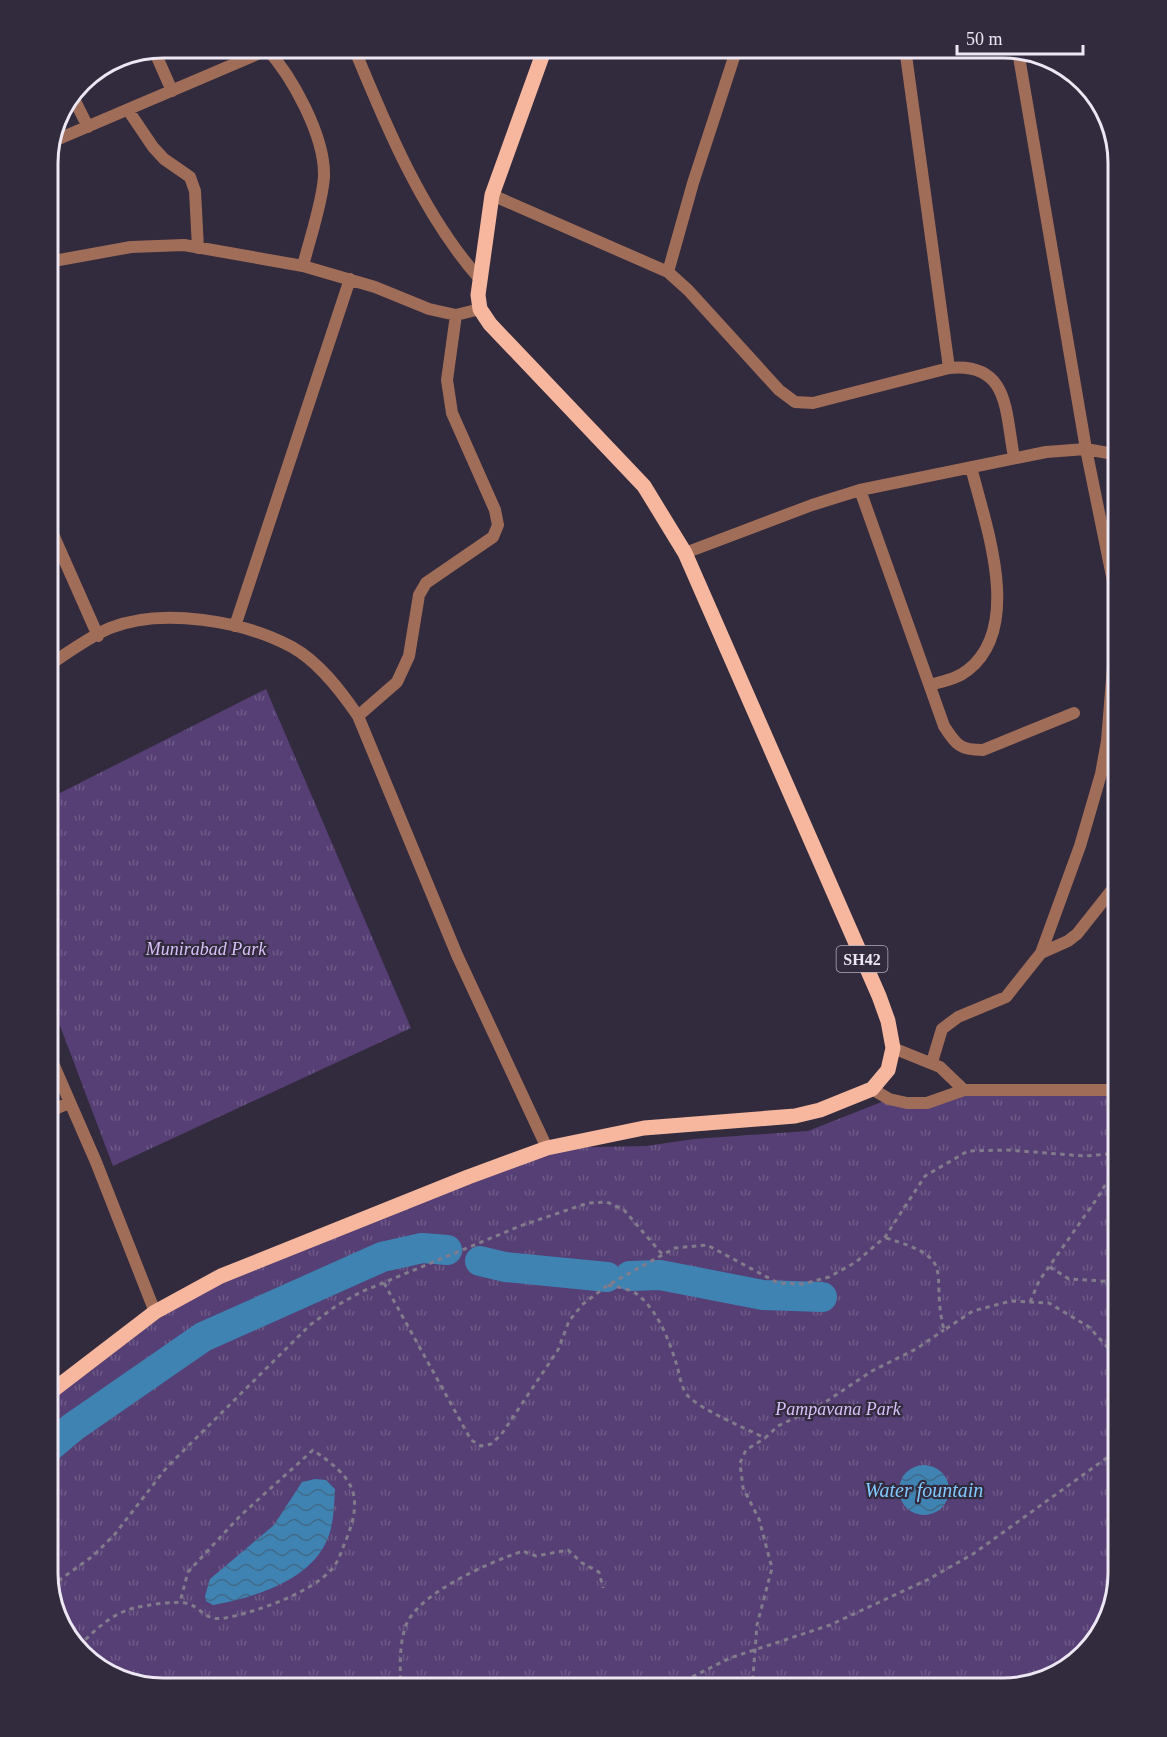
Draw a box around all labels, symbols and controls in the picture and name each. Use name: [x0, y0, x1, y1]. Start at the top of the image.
scale bar: [957, 18, 1083, 56]
text: 50 m: [966, 29, 1003, 49]
park label: Munirabad Park: [145, 939, 267, 959]
road number: SH42: [836, 946, 888, 972]
park label: Pampavana Park: [774, 1399, 902, 1419]
water label: Water fountain: [865, 1479, 983, 1502]

